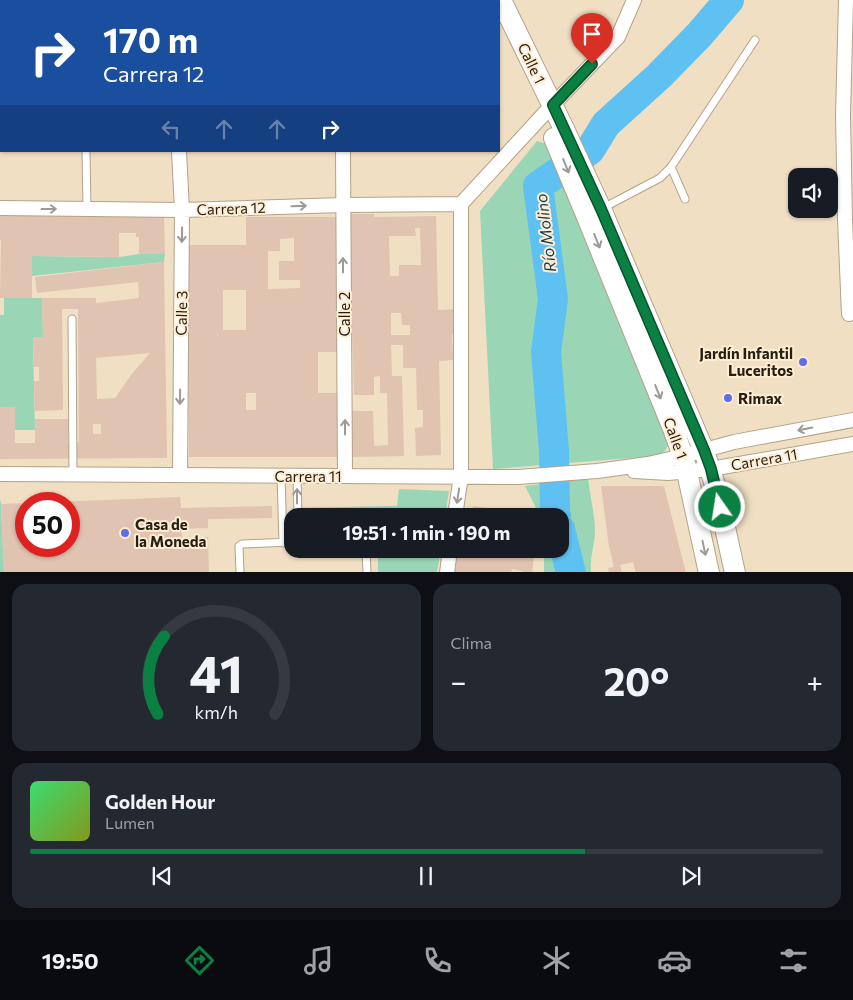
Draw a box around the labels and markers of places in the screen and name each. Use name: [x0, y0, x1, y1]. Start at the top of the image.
pin: [571, 13, 613, 64]
place label: Jardín Infantil Luceritos: [699, 344, 793, 379]
marker: Jardín Infantil Luceritos: [797, 356, 809, 368]
place label: Rimax: [738, 389, 783, 407]
marker: Rimax: [722, 392, 734, 404]
place label: Casa de la Moneda: [135, 515, 207, 550]
marker: Casa de la Moneda: [119, 527, 131, 539]

